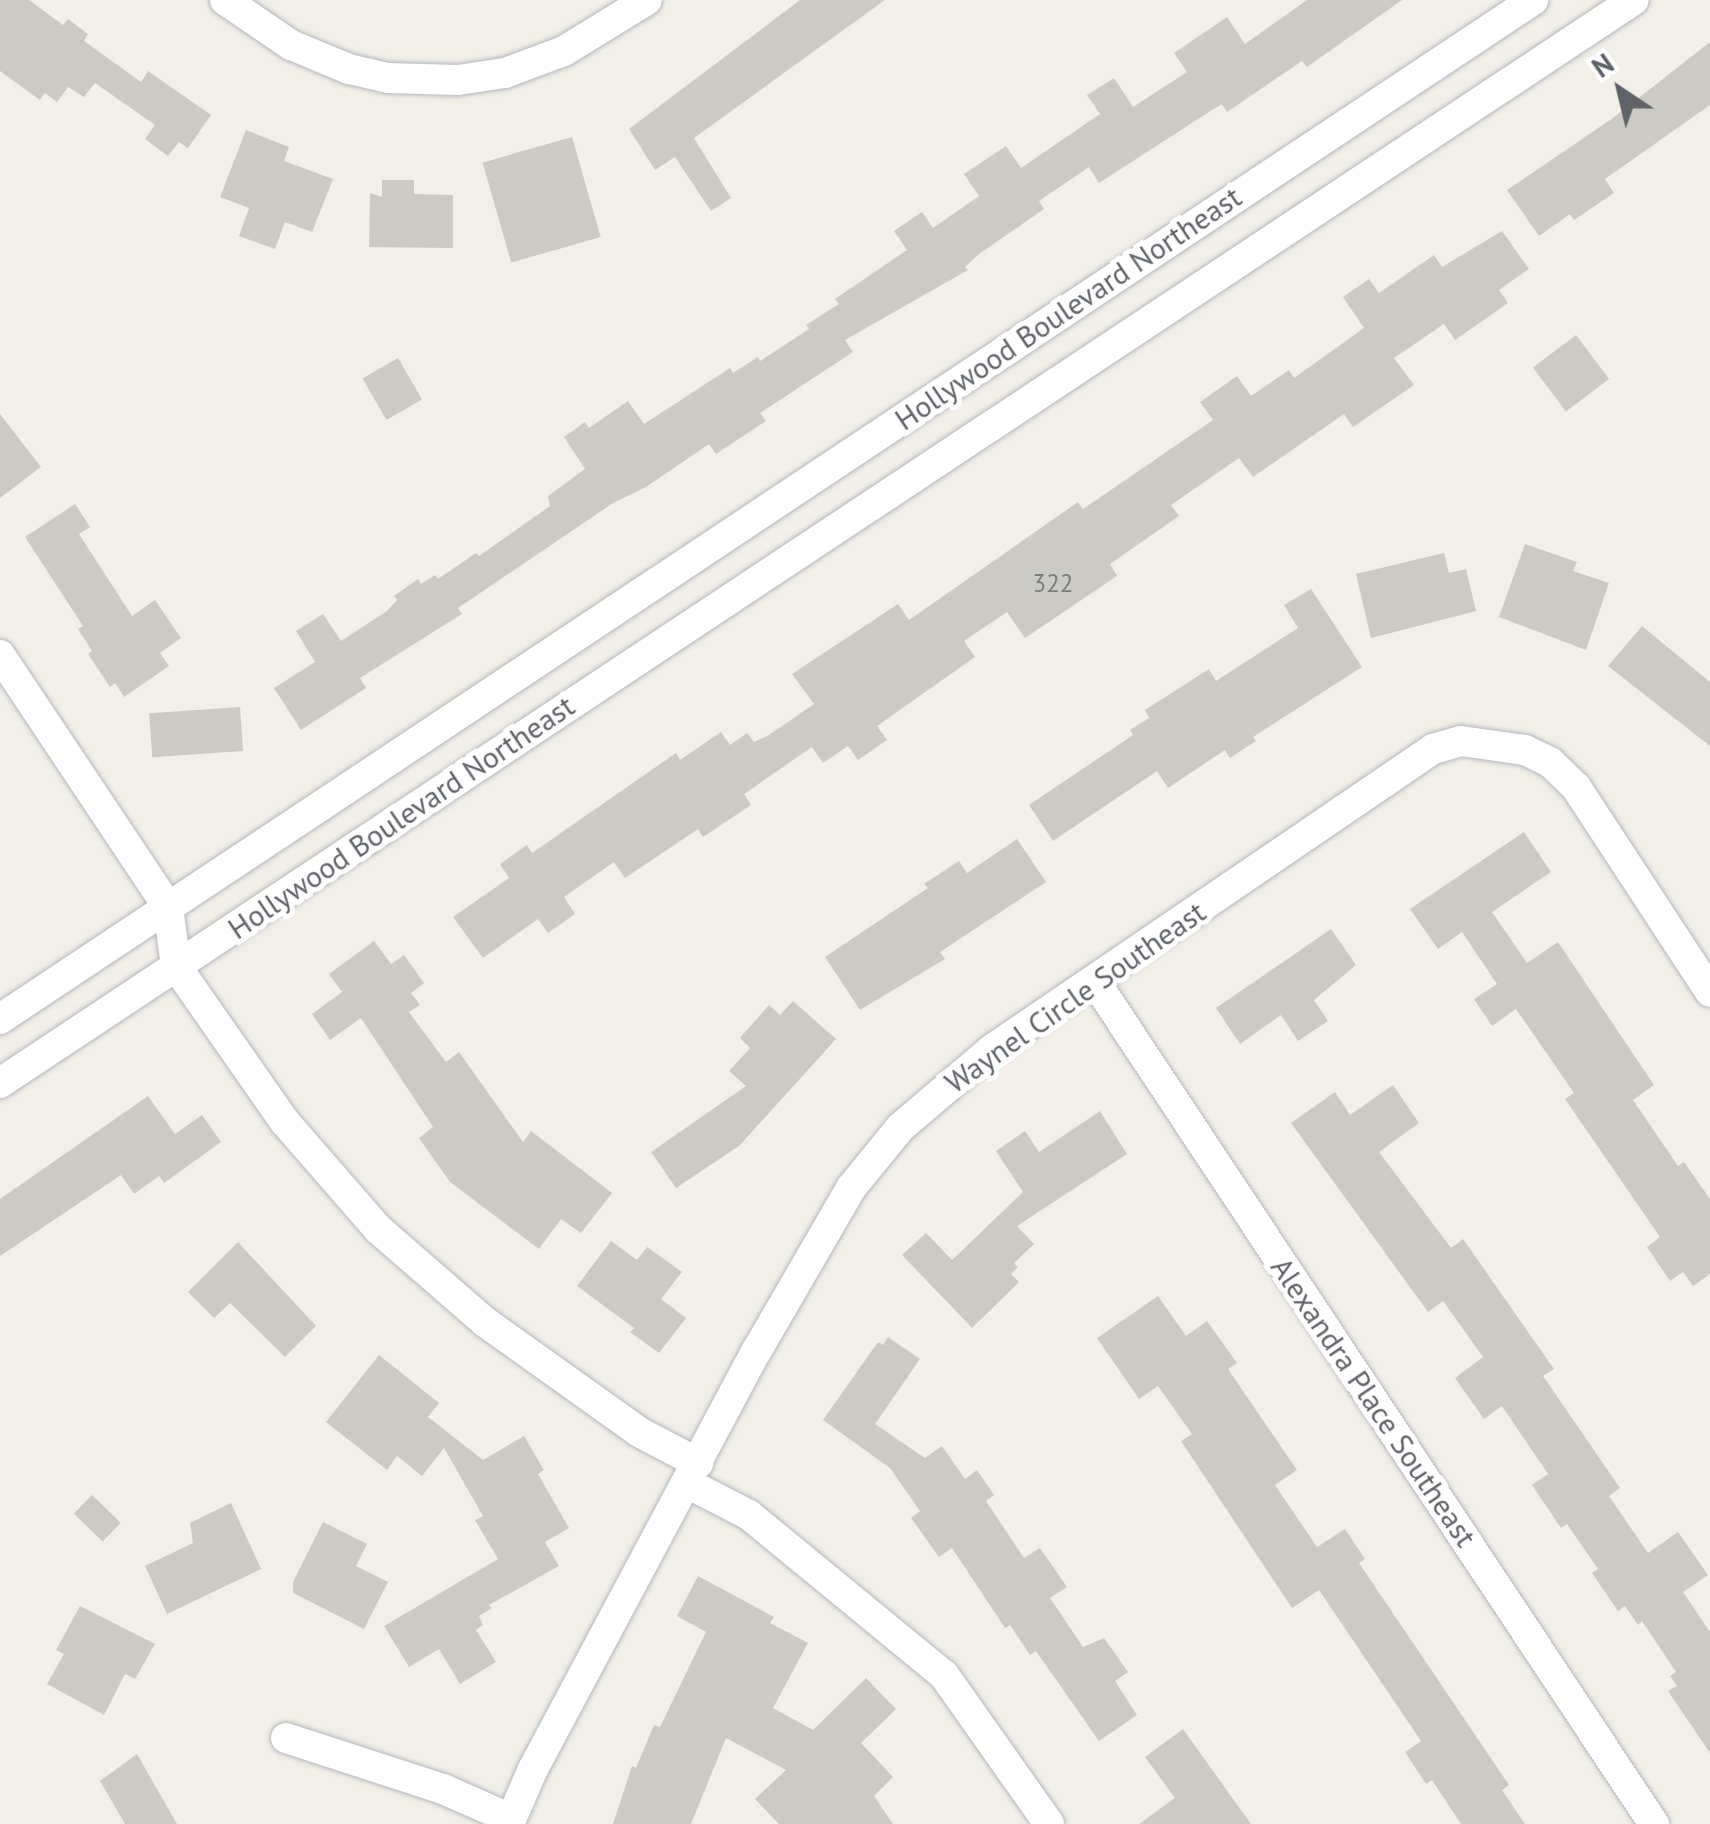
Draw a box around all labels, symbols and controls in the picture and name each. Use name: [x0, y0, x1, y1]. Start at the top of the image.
north arrow: [1570, 40, 1670, 140]
text: N: [1584, 45, 1621, 85]
street label: Hollywood Boulevard Northeast: [888, 179, 1248, 437]
house number: 322: [1033, 568, 1073, 598]
street label: Hollywood Boulevard Northeast: [221, 688, 581, 946]
street label: Waynel Circle Southeast: [938, 894, 1212, 1100]
street label: Alexandra Place Southeast: [1264, 1251, 1484, 1553]

